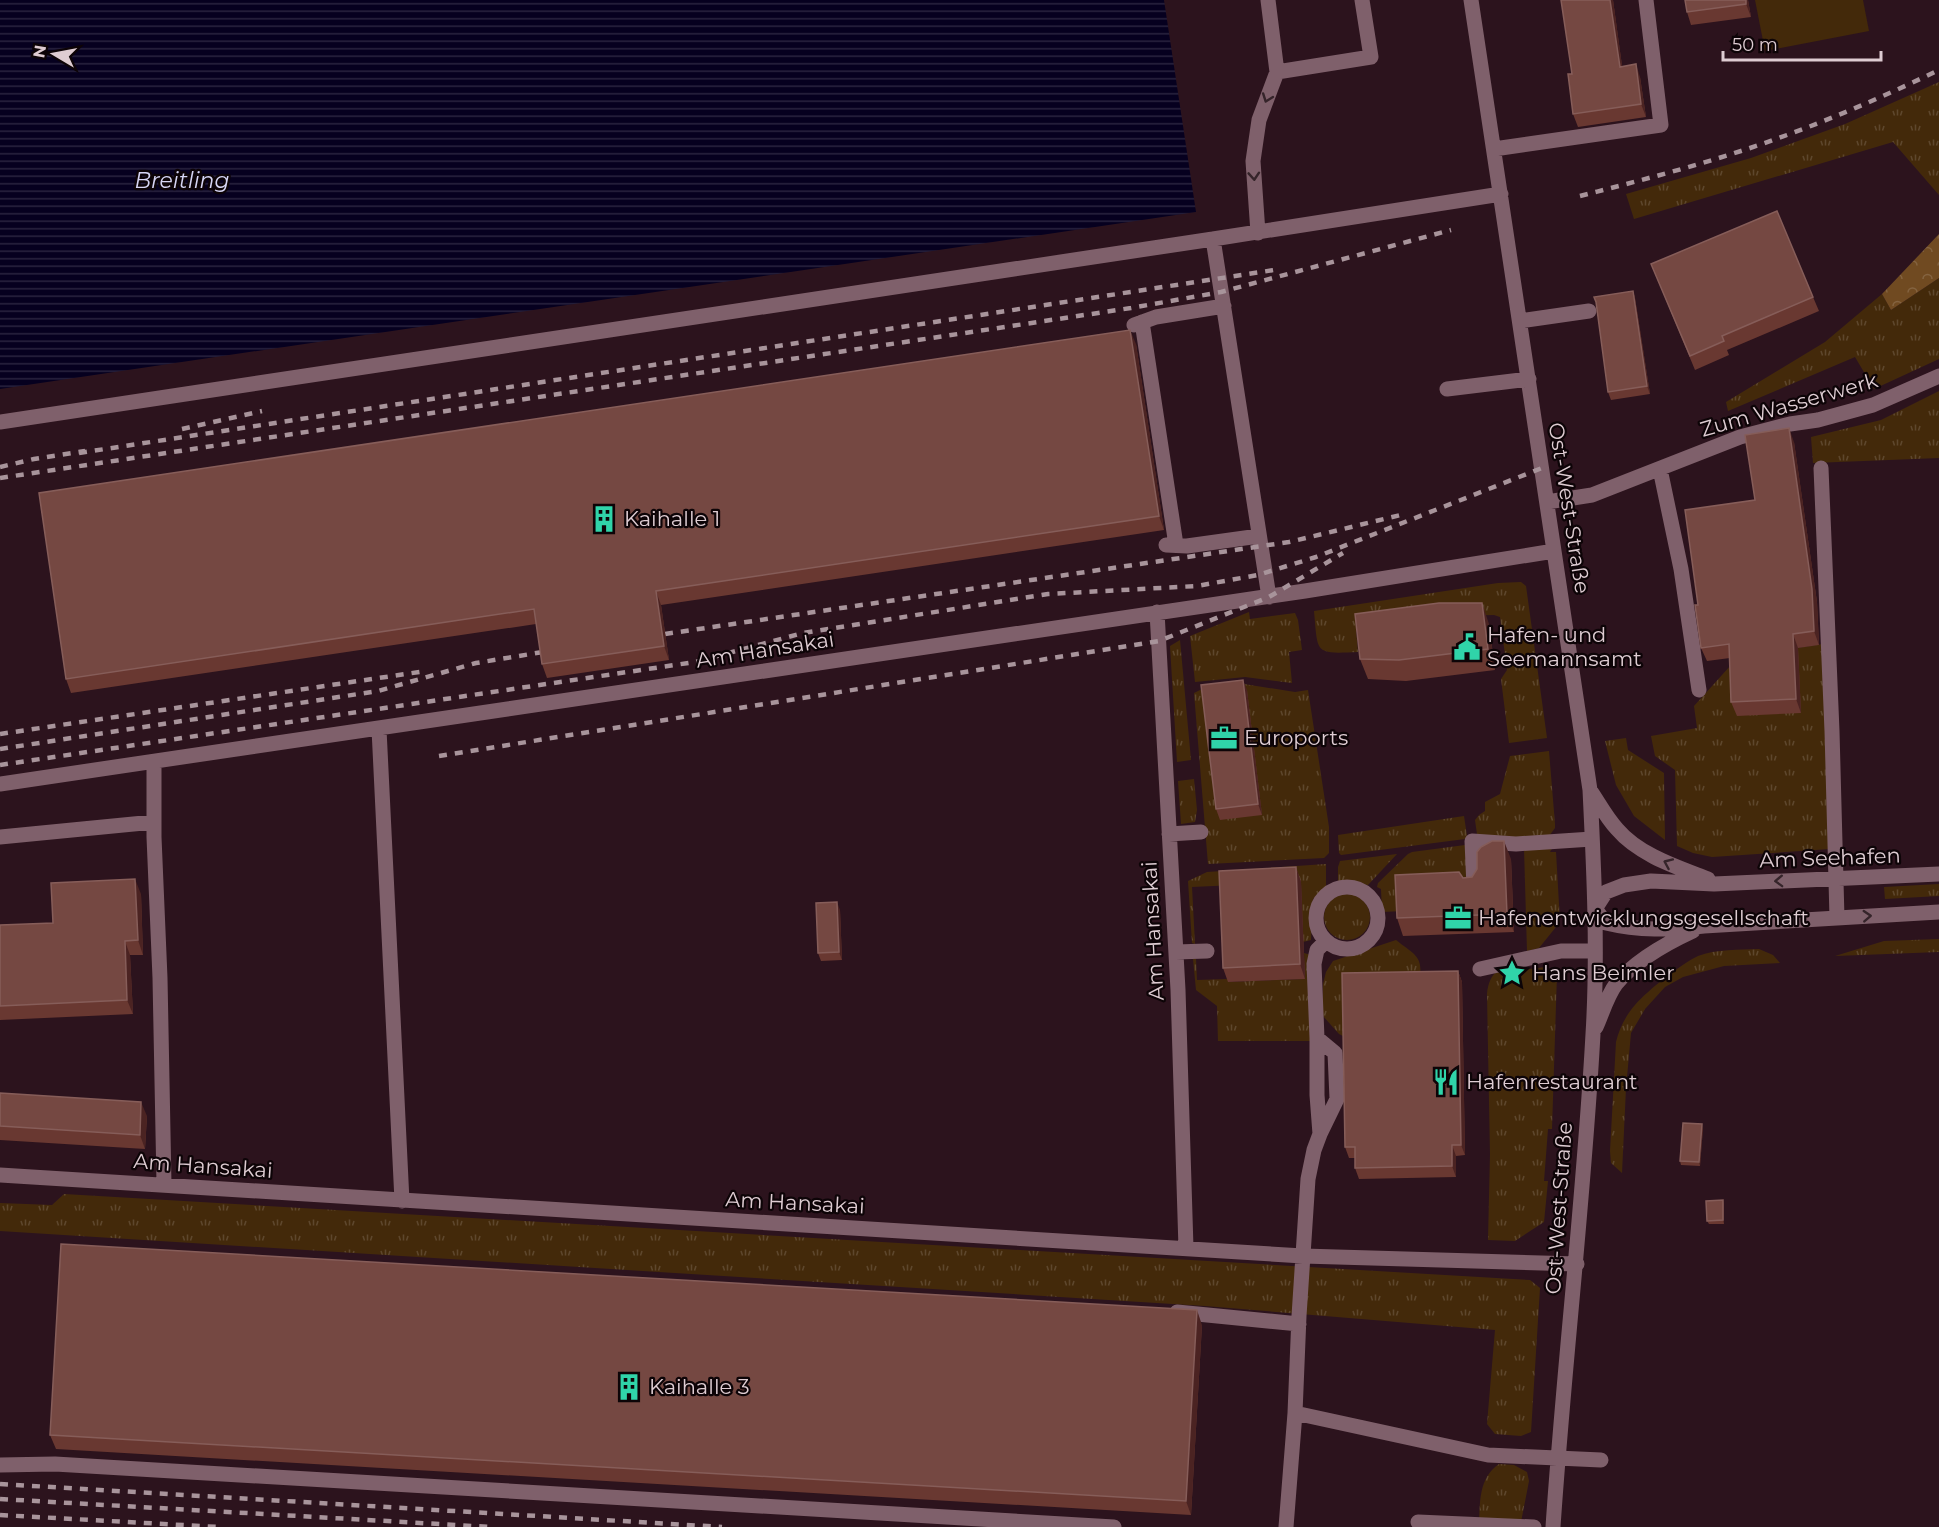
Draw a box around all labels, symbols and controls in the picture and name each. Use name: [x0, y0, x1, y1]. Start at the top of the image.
north arrow: [24, 24, 84, 84]
scale bar: [1723, 24, 1880, 62]
text: 50 m: [1732, 34, 1778, 56]
text: N: [29, 43, 50, 60]
one-way arrow: [1262, 92, 1275, 103]
water label: Breitling: [134, 167, 230, 194]
one-way arrow: [1248, 172, 1261, 181]
street label: Zum Wasserwerk: [1697, 367, 1881, 442]
street label: Ost-West-Straße: [1544, 421, 1595, 595]
building icon: Kaihalle 1: [589, 504, 619, 534]
place label: Kaihalle 1: [624, 506, 720, 531]
place label: Hafen- und Seemannsamt: [1487, 622, 1642, 671]
street label: Am Hansakai: [694, 626, 836, 673]
public building icon: Hafen- und Seemannsamt: [1452, 632, 1482, 662]
office icon: Euroports: [1209, 723, 1239, 753]
place label: Euroports: [1244, 725, 1348, 750]
street label: Am Seehafen: [1759, 843, 1901, 872]
one-way arrow: [1663, 858, 1674, 870]
street label: Am Hansakai: [1136, 861, 1169, 1001]
one-way arrow: [1775, 875, 1784, 887]
office icon: Hafenentwicklungsgesellschaft: [1443, 903, 1473, 933]
place label: Hafenentwicklungsgesellschaft: [1478, 905, 1809, 930]
one-way arrow: [1862, 910, 1871, 923]
place icon: Hans Beimler: [1497, 958, 1527, 988]
place label: Hans Beimler: [1532, 960, 1675, 985]
restaurant icon: Hafenrestaurant: [1431, 1067, 1461, 1097]
place label: Hafenrestaurant: [1466, 1069, 1638, 1094]
street label: Ost-West-Straße: [1540, 1121, 1577, 1295]
street label: Am Hansakai: [133, 1148, 274, 1183]
street label: Am Hansakai: [725, 1186, 865, 1219]
building icon: Kaihalle 3: [614, 1372, 644, 1402]
place label: Kaihalle 3: [649, 1374, 750, 1399]

